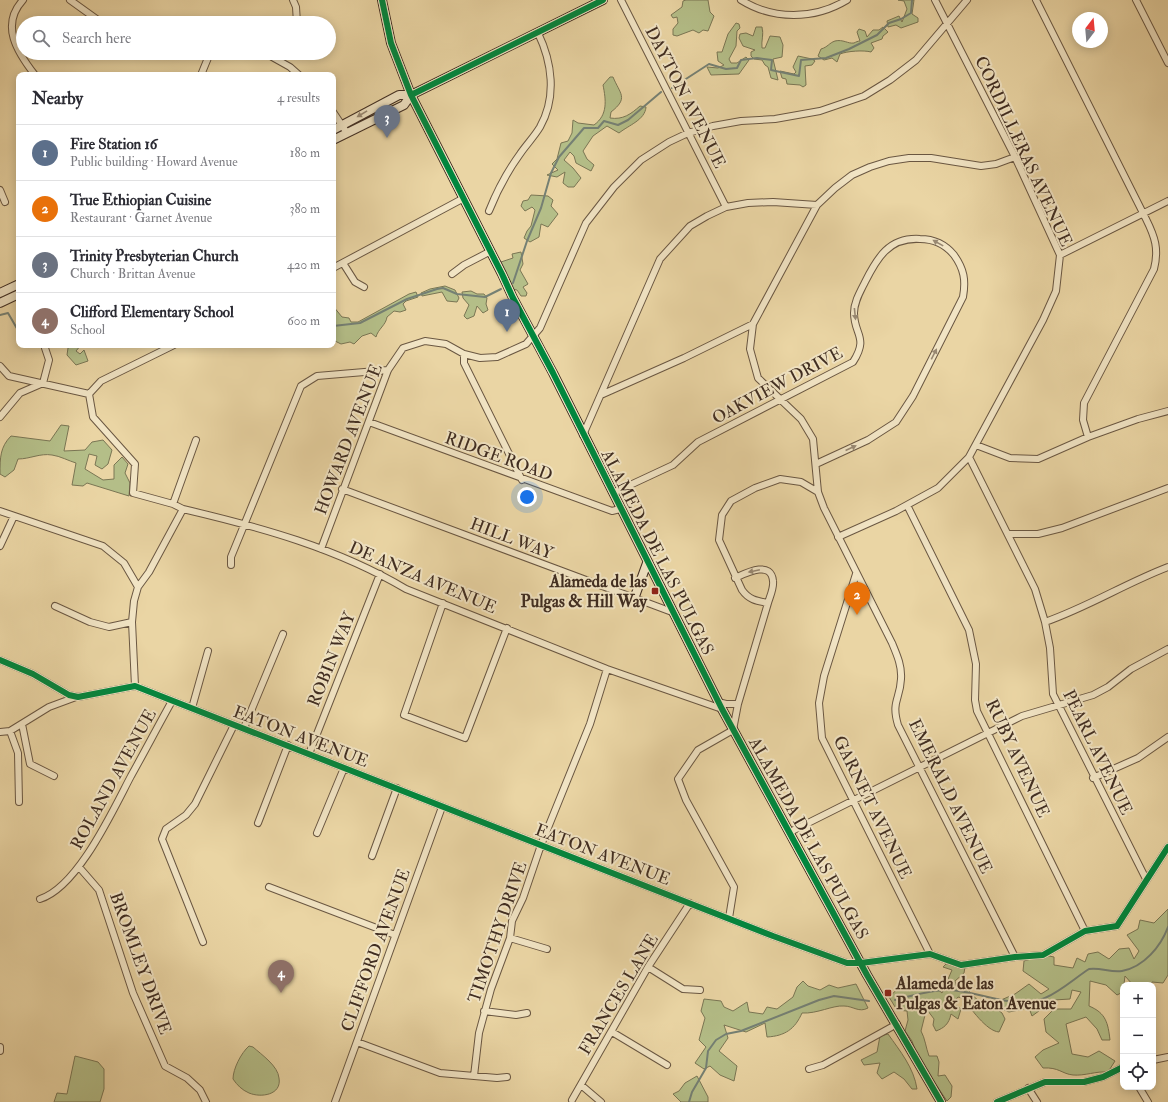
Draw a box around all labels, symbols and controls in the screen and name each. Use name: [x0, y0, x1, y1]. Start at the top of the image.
north arrow: [1072, 12, 1108, 48]
search box: [16, 16, 336, 60]
street label: DAYTON AVENUE: [641, 23, 730, 172]
icon: search: [30, 27, 52, 49]
text: Search here: [62, 29, 131, 48]
street label: CORDILLERAS AVENUE: [970, 53, 1077, 250]
text: Nearby: [32, 88, 83, 109]
text: 4 results: [277, 90, 320, 106]
pin: 3: [374, 105, 400, 138]
one-way arrow: [356, 110, 368, 117]
text: Fire Station 16: [70, 135, 157, 154]
text: 1: [43, 145, 47, 161]
text: 180 m: [290, 145, 320, 161]
text: Public building · Howard Avenue: [70, 154, 238, 170]
text: True Ethiopian Cuisine: [70, 191, 211, 210]
text: 2: [42, 201, 48, 217]
text: 380 m: [289, 201, 320, 217]
text: Restaurant · Garnet Avenue: [70, 210, 212, 226]
one-way arrow: [932, 239, 944, 246]
text: Trinity Presbyterian Church: [70, 247, 239, 266]
text: 3: [43, 257, 48, 273]
text: 420 m: [287, 257, 320, 273]
text: Church · Brittan Avenue: [70, 266, 195, 282]
pin: 1: [494, 299, 520, 332]
text: Clifford Elementary School: [70, 303, 234, 322]
one-way arrow: [852, 308, 858, 321]
text: 4: [41, 313, 49, 329]
text: 600 m: [287, 313, 320, 329]
text: School: [70, 322, 105, 338]
street label: OAKVIEW DRIVE: [708, 342, 846, 429]
one-way arrow: [931, 348, 938, 360]
street label: HOWARD AVENUE: [310, 361, 387, 517]
street label: RIDGE ROAD: [442, 427, 556, 486]
street label: ALAMEDA DE LAS PULGAS: [596, 445, 719, 659]
one-way arrow: [845, 445, 857, 451]
your location: [517, 487, 537, 507]
street label: HILL WAY: [467, 513, 557, 564]
street label: DE ANZA AVENUE: [346, 537, 500, 618]
one-way arrow: [748, 568, 760, 574]
place label: Alameda de las Pulgas & Hill Way: [520, 571, 648, 613]
pin: 2: [844, 582, 870, 615]
marker: Alameda de las Pulgas & Hill Way: [650, 586, 660, 596]
street label: ROBIN WAY: [303, 608, 360, 710]
street label: PEARL AVENUE: [1058, 686, 1137, 818]
street label: RUBY AVENUE: [981, 696, 1054, 821]
street label: EATON AVENUE: [230, 701, 371, 772]
street label: ROLAND AVENUE: [66, 705, 161, 853]
street label: EMERALD AVENUE: [904, 716, 997, 877]
street label: GARNET AVENUE: [829, 732, 916, 882]
street label: ALAMEDA DE LAS PULGAS: [744, 733, 873, 943]
street label: EATON AVENUE: [532, 819, 673, 890]
street label: TIMOTHY DRIVE: [463, 859, 532, 1006]
street label: CLIFFORD AVENUE: [336, 866, 415, 1035]
street label: BROMLEY DRIVE: [105, 889, 176, 1037]
street label: FRANCES LANE: [574, 930, 663, 1059]
pin: 4: [268, 960, 294, 993]
place label: Alameda de las Pulgas & Eaton Avenue: [895, 973, 1057, 1015]
map controls: [1120, 982, 1156, 1090]
button: +: [1120, 982, 1156, 1018]
marker: Alameda de las Pulgas & Eaton Avenue: [883, 988, 893, 998]
button: −: [1120, 1018, 1156, 1054]
button: locate: [1120, 1054, 1156, 1090]

